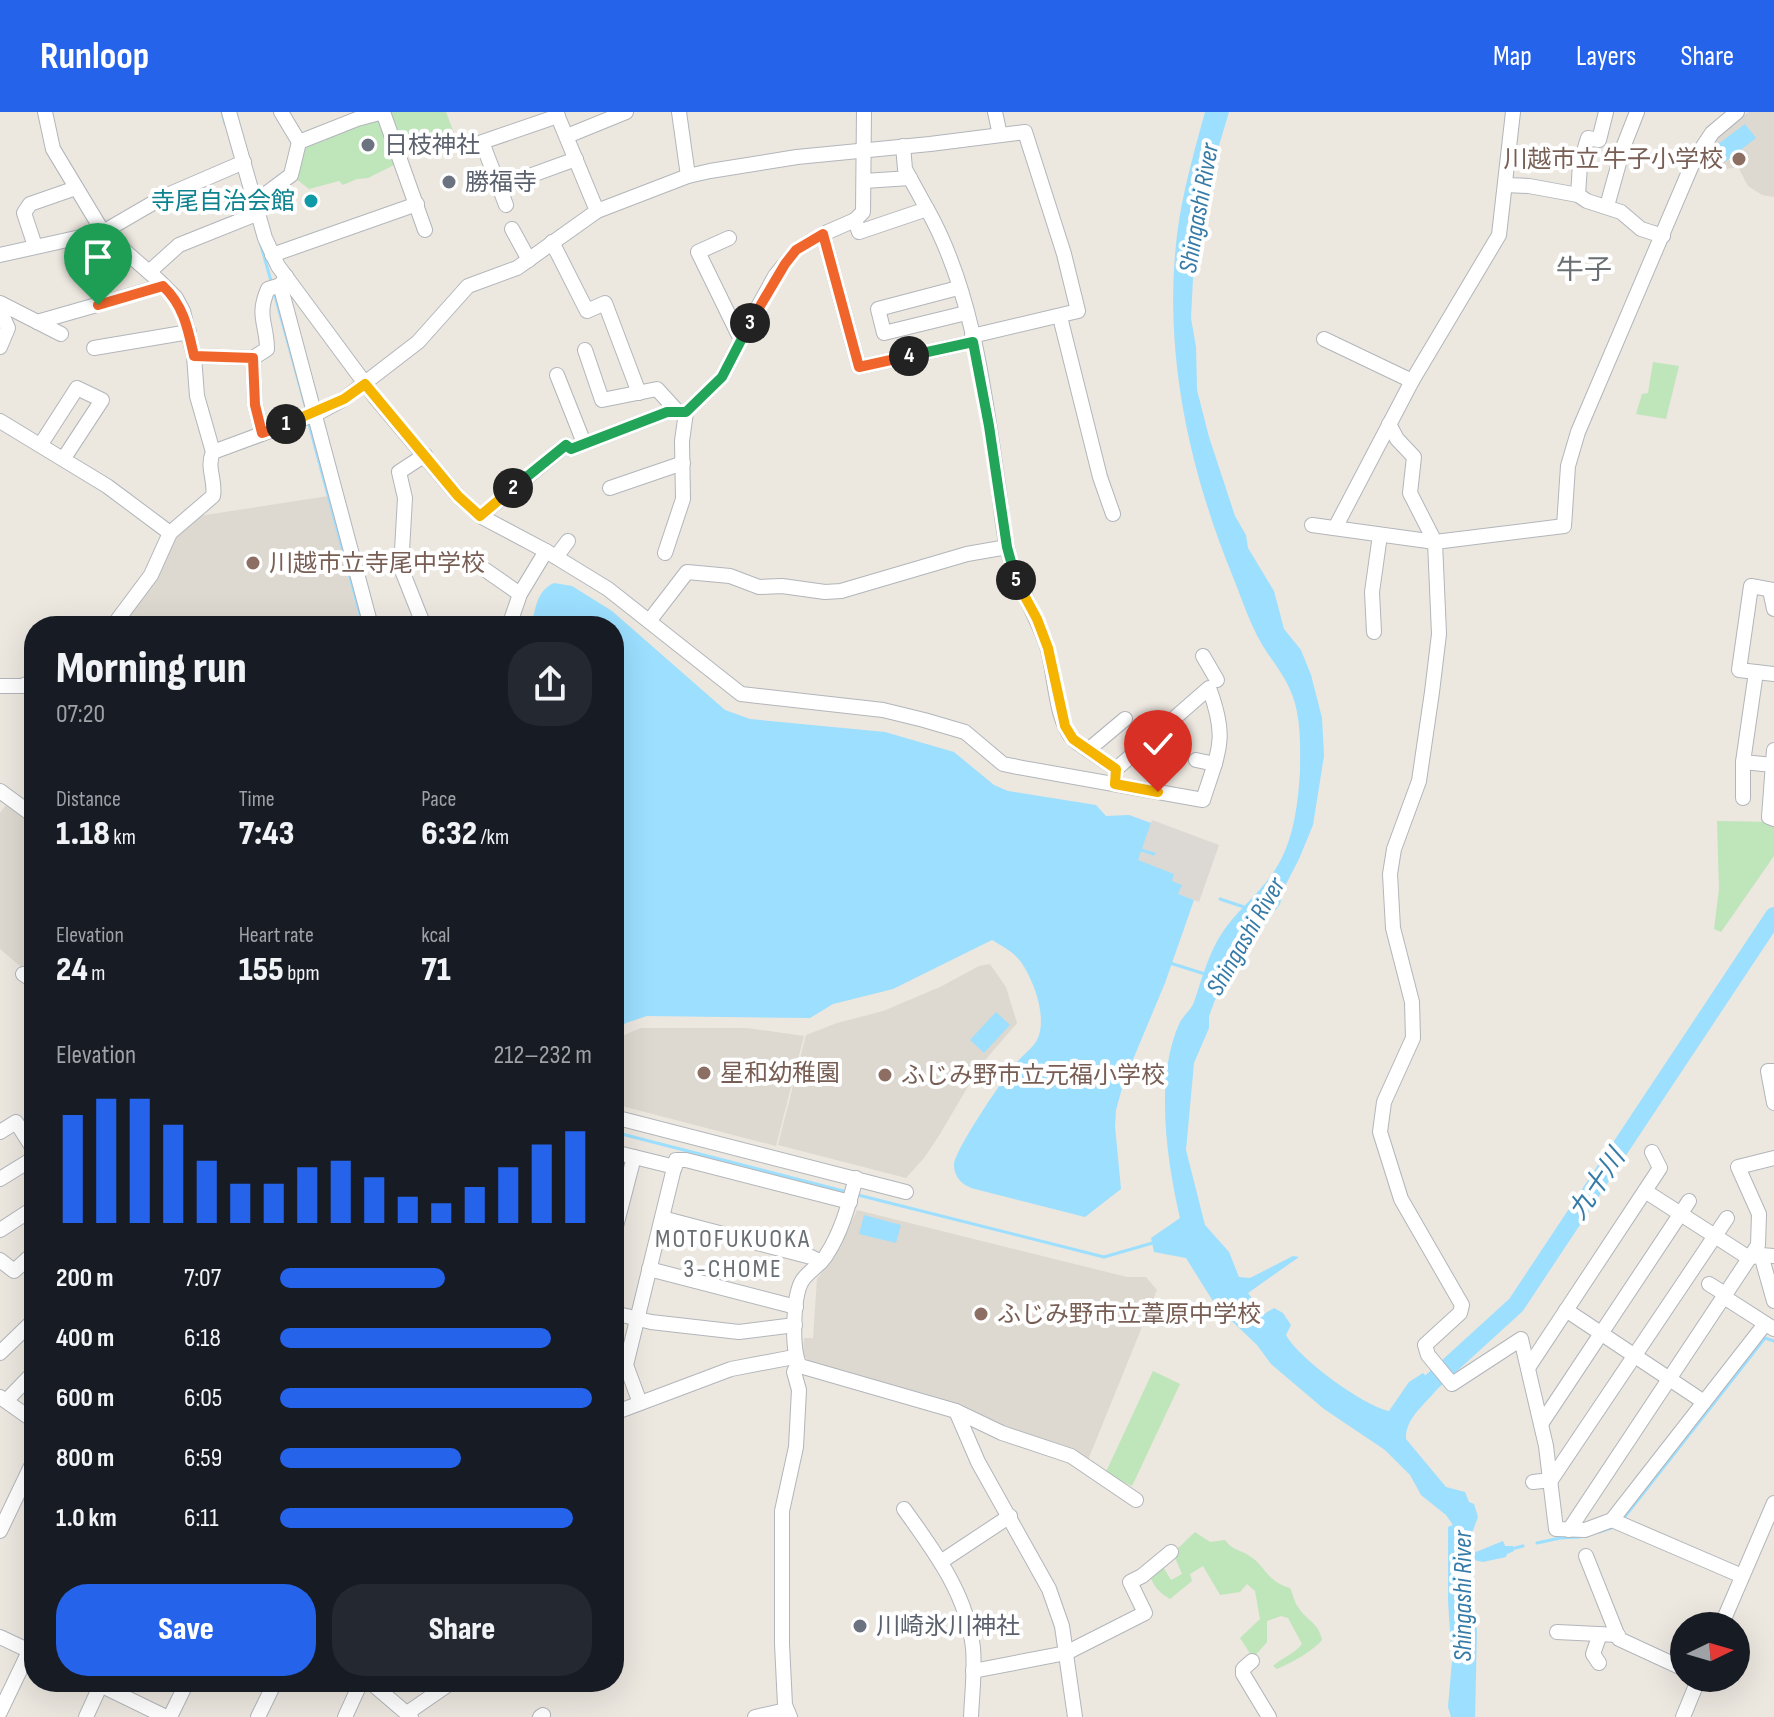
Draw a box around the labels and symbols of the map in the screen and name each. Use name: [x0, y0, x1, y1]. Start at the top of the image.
place label: 日枝神社: [384, 131, 480, 160]
marker: 日枝神社: [359, 136, 377, 154]
water label: Shingashi River: [1173, 139, 1226, 275]
place label: 川越市立 牛子小学校: [1503, 145, 1723, 174]
marker: 川越市立 牛子小学校: [1730, 150, 1748, 168]
place label: 勝福寺: [465, 168, 537, 197]
marker: 勝福寺: [440, 173, 458, 191]
place label: 寺尾自治会館: [151, 187, 295, 216]
marker: 寺尾自治会館: [302, 192, 320, 210]
pin: [64, 223, 132, 305]
district label: 牛子: [1556, 254, 1612, 287]
pin: 3: [730, 303, 770, 343]
pin: 4: [889, 336, 929, 376]
pin: 1: [266, 404, 306, 444]
pin: 2: [493, 468, 533, 508]
place label: 川越市立寺尾中学校: [269, 549, 485, 578]
marker: 川越市立寺尾中学校: [244, 554, 262, 572]
pin: 5: [996, 560, 1036, 600]
pin: [1124, 710, 1192, 792]
water label: Shingashi River: [1200, 871, 1293, 1001]
place label: 星和幼稚園: [720, 1059, 840, 1088]
place label: ふじみ野市立元福小学校: [901, 1061, 1165, 1090]
marker: 星和幼稚園: [695, 1064, 713, 1082]
marker: ふじみ野市立元福小学校: [876, 1066, 894, 1084]
water label: 九十川: [1563, 1141, 1634, 1226]
district label: MOTOFUKUOKA 3-CHOME: [655, 1224, 811, 1285]
place label: ふじみ野市立葦原中学校: [997, 1300, 1261, 1329]
marker: ふじみ野市立葦原中学校: [972, 1305, 990, 1323]
water label: Shingashi River: [1448, 1529, 1479, 1661]
place label: 川崎氷川神社: [876, 1612, 1020, 1641]
north arrow: [1670, 1612, 1750, 1692]
marker: 川崎氷川神社: [851, 1617, 869, 1635]

